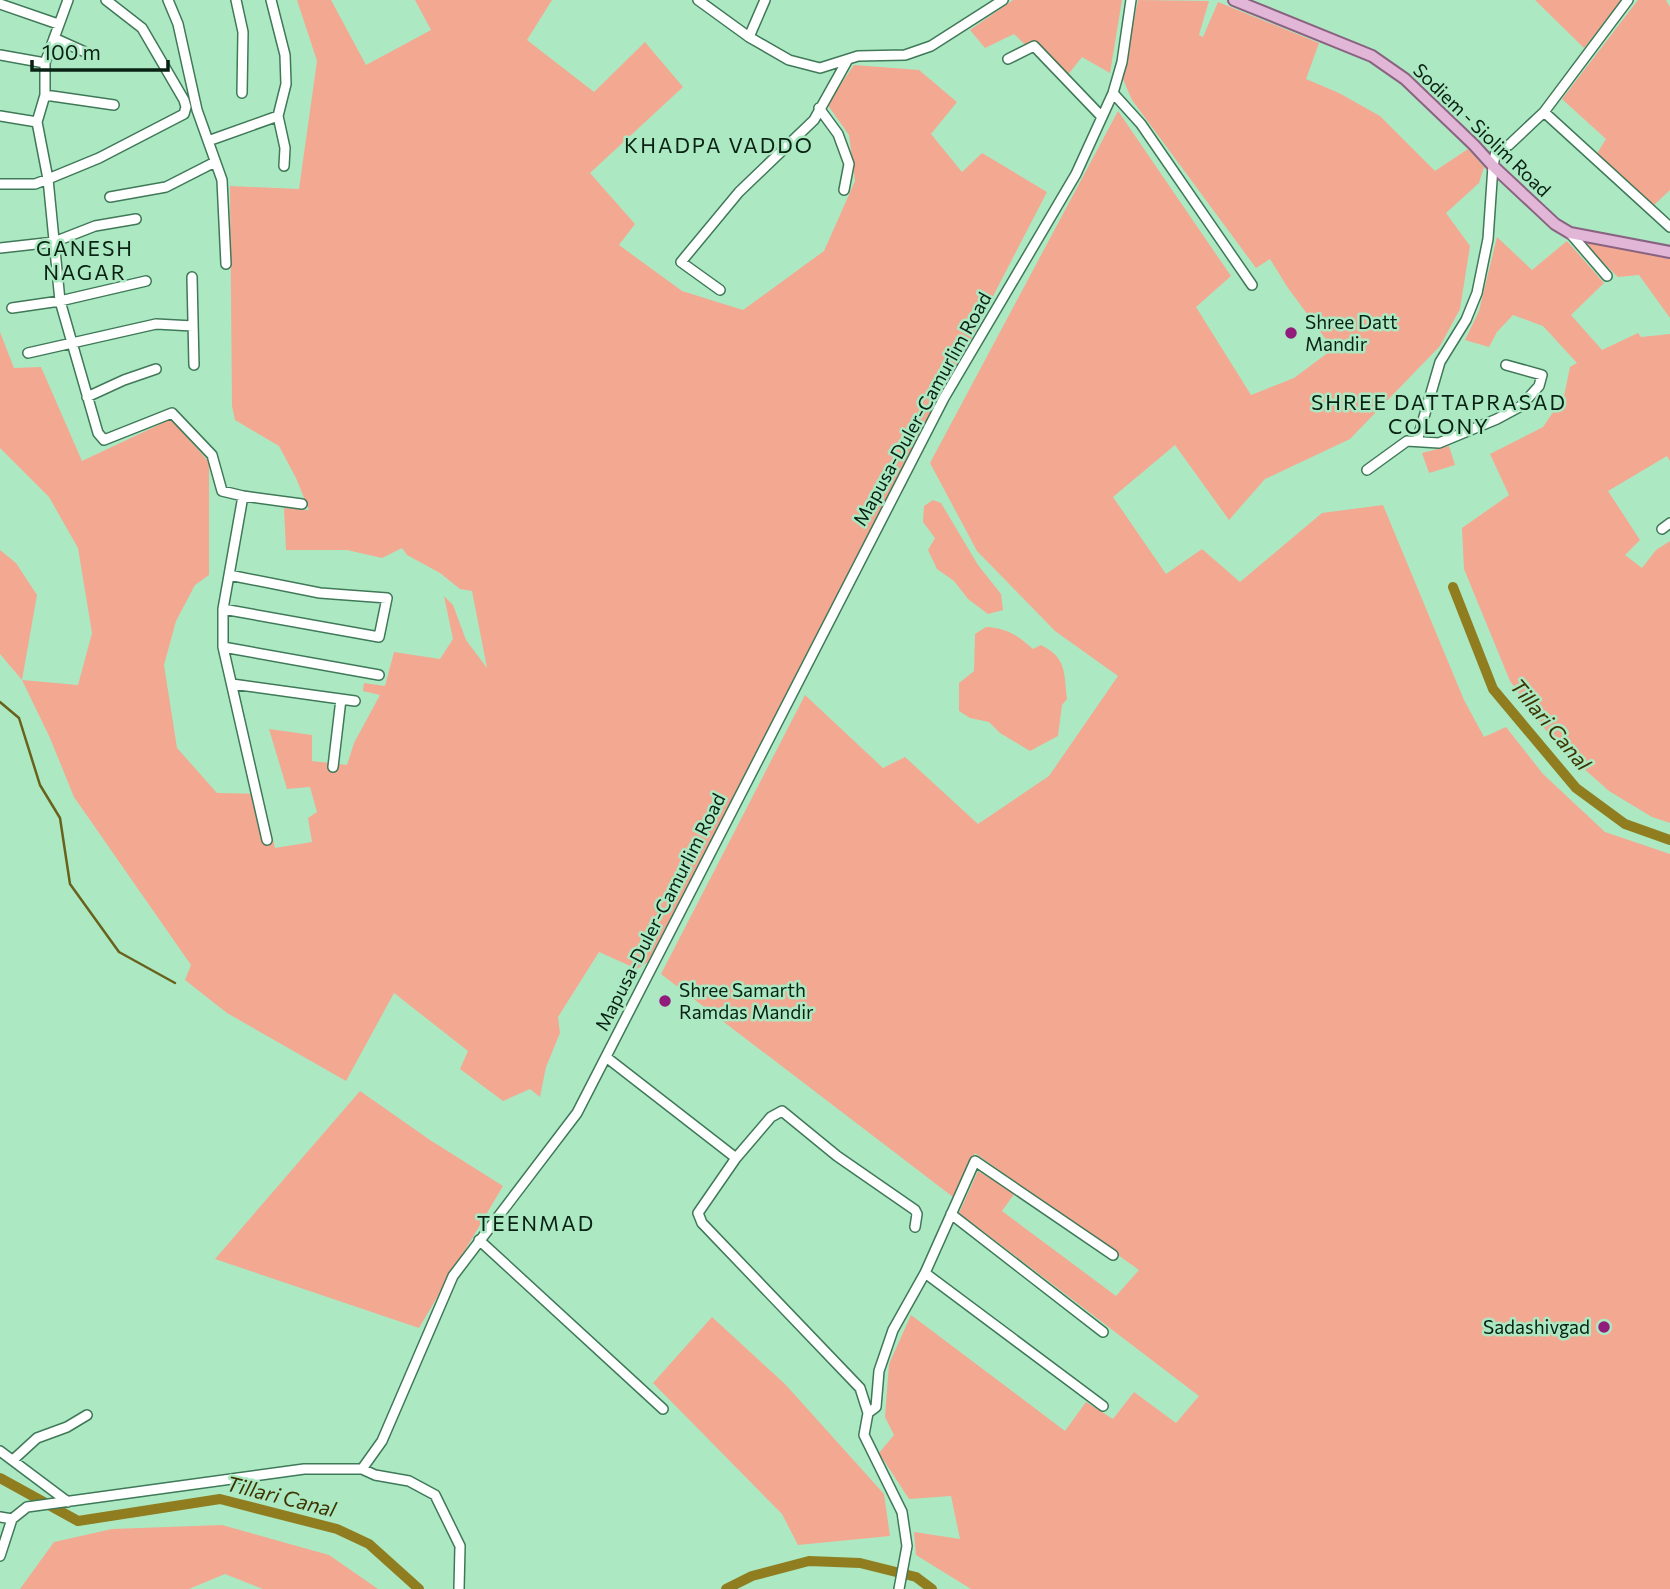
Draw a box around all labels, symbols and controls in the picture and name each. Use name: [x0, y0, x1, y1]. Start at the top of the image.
scale bar: [32, 28, 168, 72]
text: 100 m: [42, 39, 101, 64]
street label: Sodiem - Siolim Road: [1409, 58, 1556, 201]
district label: KHADPA VADDO: [624, 132, 814, 157]
district label: GANESH NAGAR: [36, 235, 134, 284]
street label: Mapusa-Duler-Camurlim Road: [848, 288, 995, 530]
place label: Shree Datt Mandir: [1305, 310, 1398, 355]
marker: Shree Datt Mandir: [1283, 325, 1299, 341]
district label: SHREE DATTAPRASAD COLONY: [1311, 389, 1567, 438]
water label: Tillari Canal: [1506, 673, 1597, 775]
street label: Mapusa-Duler-Camurlim Road: [589, 789, 730, 1034]
place label: Shree Samarth Ramdas Mandir: [679, 978, 814, 1023]
marker: Shree Samarth Ramdas Mandir: [657, 993, 673, 1009]
district label: TEENMAD: [477, 1210, 595, 1235]
place label: Sadashivgad: [1483, 1315, 1590, 1338]
marker: Sadashivgad: [1596, 1319, 1612, 1335]
water label: Tillari Canal: [224, 1470, 339, 1521]

